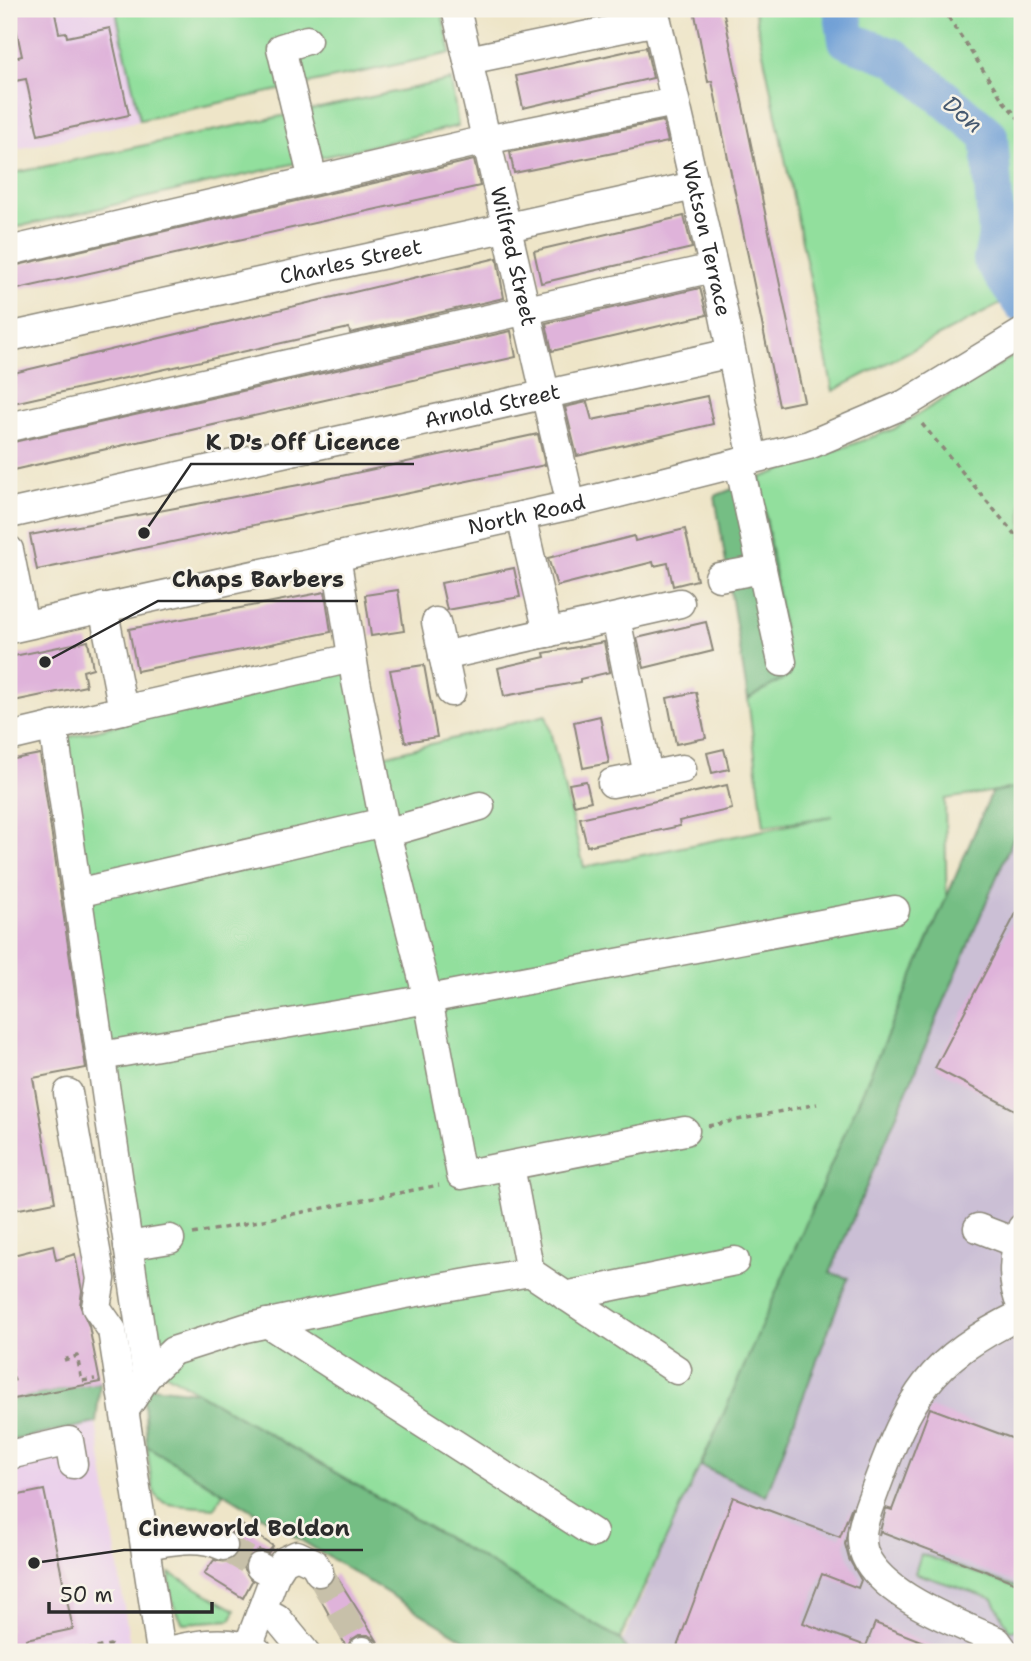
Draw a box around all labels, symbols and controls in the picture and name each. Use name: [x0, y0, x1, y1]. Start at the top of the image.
water label: Don: [937, 89, 989, 139]
street label: Watson Terrace: [675, 158, 738, 319]
street label: Wilfred Street: [484, 184, 543, 329]
street label: Charles Street: [277, 232, 424, 291]
street label: Arnold Street: [422, 378, 562, 435]
callout: K D's Off Licence: [191, 420, 414, 464]
text: K D's Off Licence: [206, 427, 400, 457]
street label: North Road: [465, 488, 588, 541]
callout: Chaps Barbers: [158, 557, 358, 601]
text: Chaps Barbers: [172, 564, 344, 594]
callout: Cineworld Boldon: [124, 1506, 363, 1550]
text: Cineworld Boldon: [138, 1513, 350, 1543]
scale bar: [49, 1570, 212, 1614]
text: 50 m: [60, 1581, 113, 1609]

